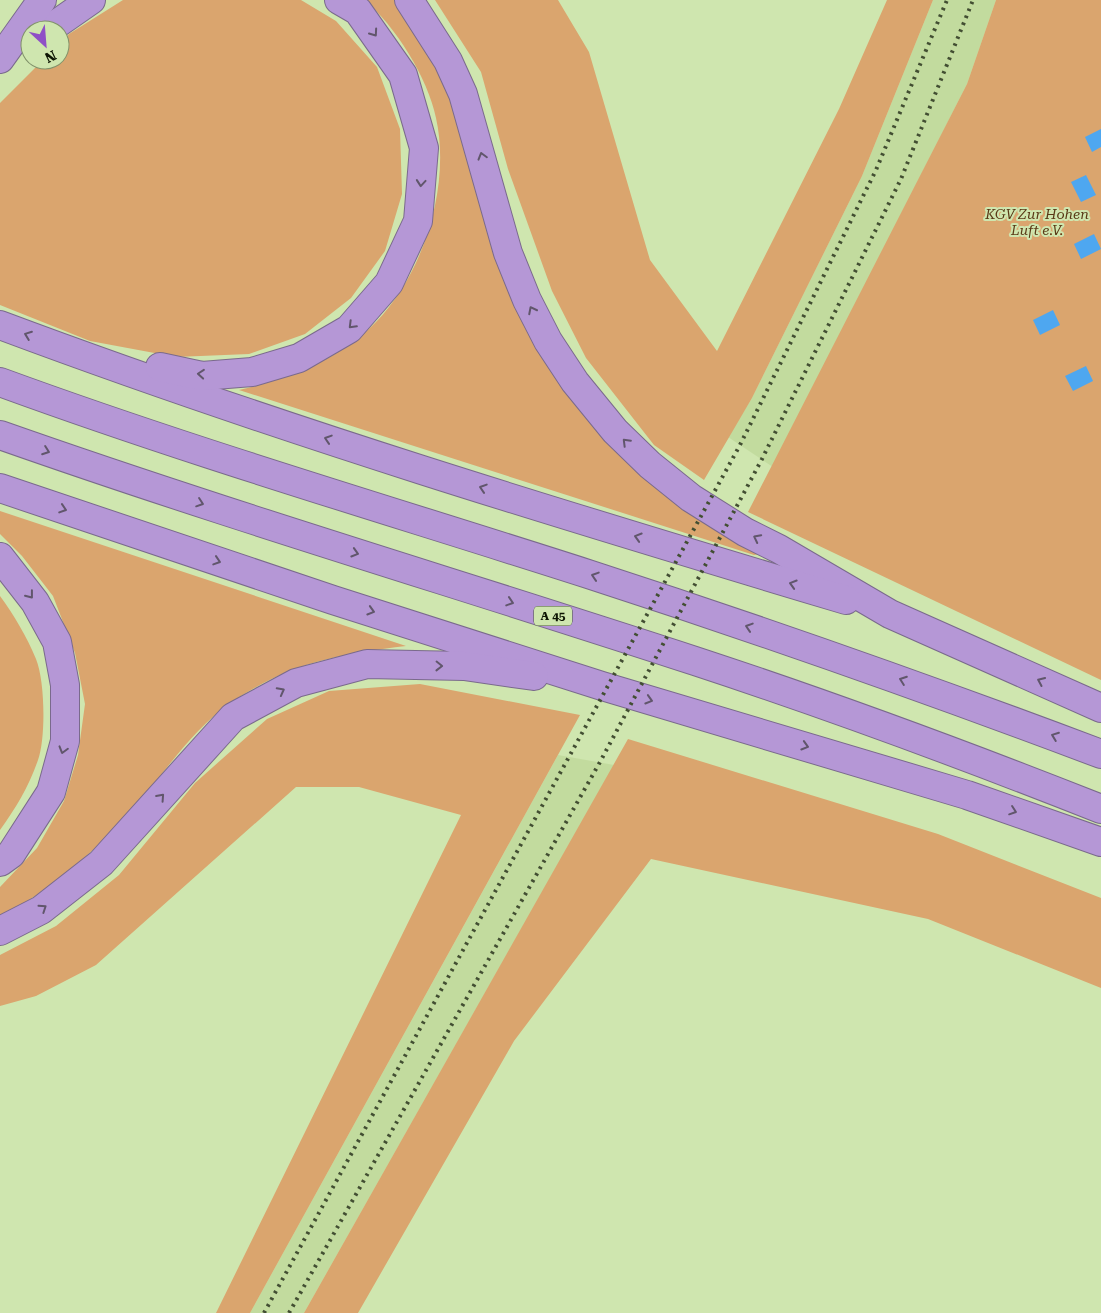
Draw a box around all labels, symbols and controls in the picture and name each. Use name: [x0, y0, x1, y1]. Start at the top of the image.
north arrow: [20, 20, 70, 70]
one-way arrow: [368, 27, 377, 37]
text: N: [42, 47, 59, 66]
one-way arrow: [477, 152, 488, 160]
one-way arrow: [416, 179, 427, 187]
park label: KGV Zur Hohen Luft e.V.: [984, 206, 1089, 238]
one-way arrow: [528, 306, 538, 315]
one-way arrow: [349, 319, 358, 328]
one-way arrow: [24, 331, 33, 341]
one-way arrow: [197, 369, 205, 380]
one-way arrow: [324, 435, 333, 445]
one-way arrow: [623, 439, 632, 448]
one-way arrow: [41, 445, 50, 455]
one-way arrow: [479, 484, 487, 494]
one-way arrow: [195, 498, 204, 508]
one-way arrow: [58, 503, 66, 513]
one-way arrow: [634, 533, 642, 543]
one-way arrow: [753, 534, 762, 544]
one-way arrow: [350, 547, 358, 557]
one-way arrow: [212, 555, 221, 565]
one-way arrow: [591, 572, 600, 582]
one-way arrow: [790, 580, 798, 590]
one-way arrow: [25, 589, 33, 598]
one-way arrow: [505, 596, 513, 606]
one-way arrow: [367, 606, 375, 616]
road number: A 45: [534, 606, 572, 626]
one-way arrow: [746, 623, 754, 633]
one-way arrow: [436, 661, 443, 671]
one-way arrow: [899, 676, 908, 686]
one-way arrow: [1037, 677, 1046, 688]
one-way arrow: [276, 687, 285, 697]
one-way arrow: [644, 694, 653, 704]
one-way arrow: [1052, 732, 1060, 742]
one-way arrow: [800, 741, 808, 751]
one-way arrow: [58, 745, 69, 754]
one-way arrow: [155, 794, 164, 803]
one-way arrow: [1009, 805, 1017, 815]
one-way arrow: [37, 905, 47, 914]

